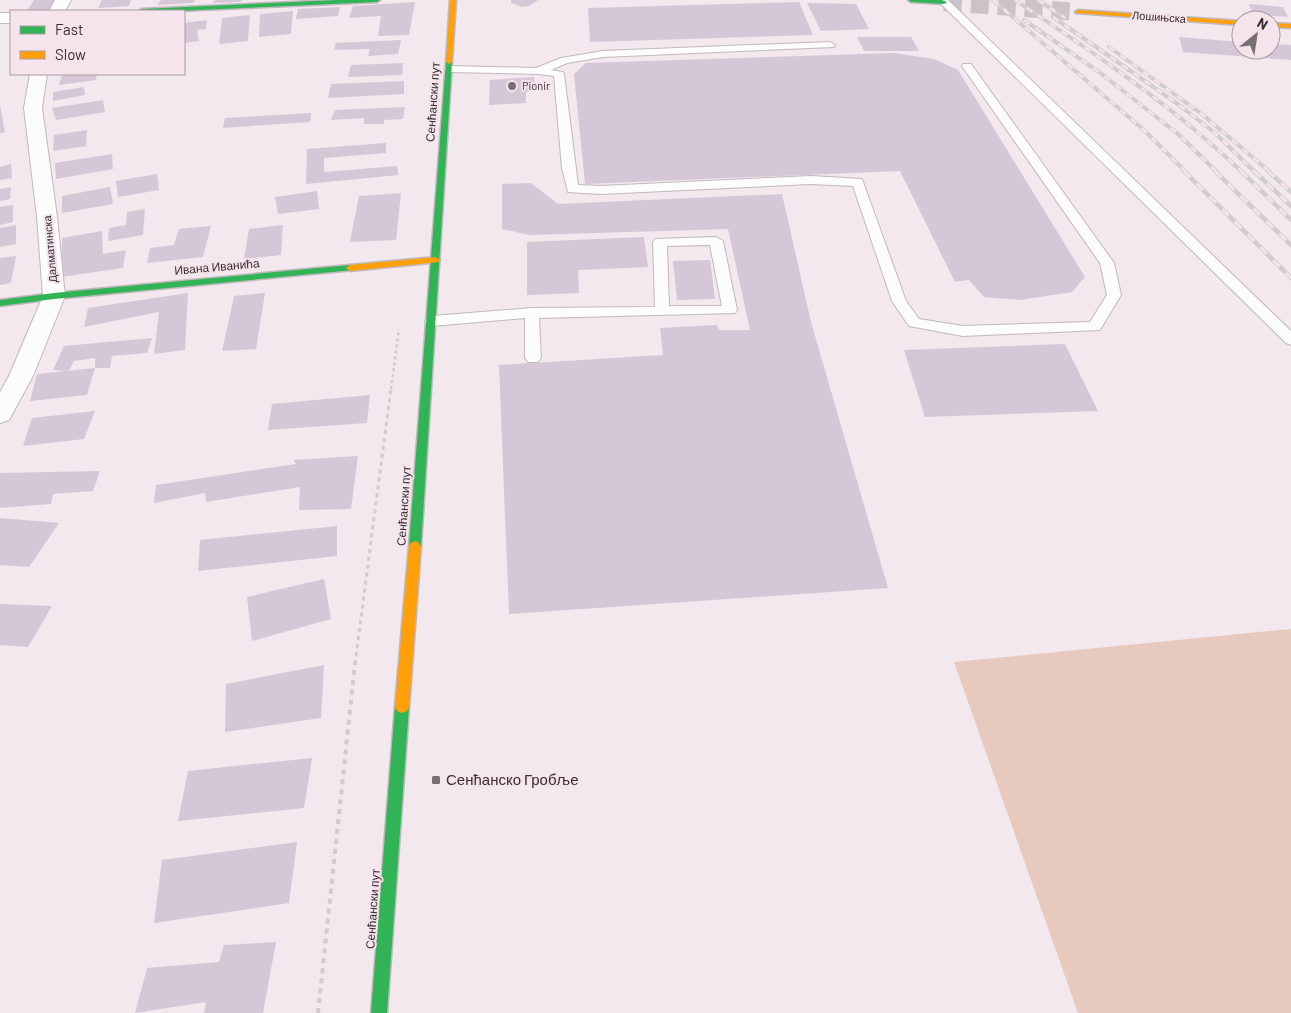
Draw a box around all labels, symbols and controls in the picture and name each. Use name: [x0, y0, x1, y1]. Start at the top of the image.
street label: Лошињска: [1132, 8, 1187, 25]
legend: [10, 10, 185, 75]
north arrow: [1231, 10, 1281, 60]
text: N: [1254, 14, 1271, 33]
text: Fast: [55, 20, 83, 38]
text: Slow: [55, 45, 86, 63]
street label: Сенћански пут: [422, 61, 443, 143]
place label: Pionir: [522, 79, 550, 92]
marker: Pionir: [506, 80, 518, 92]
street label: Далматинска: [40, 214, 59, 283]
street label: Ивана Иванића: [174, 255, 260, 277]
street label: Сенћански пут: [393, 465, 414, 547]
place label: Сенћанско Гробље: [446, 770, 579, 788]
marker: Сенћанско Гробље: [430, 774, 442, 786]
street label: Сенћански пут: [362, 868, 383, 950]

